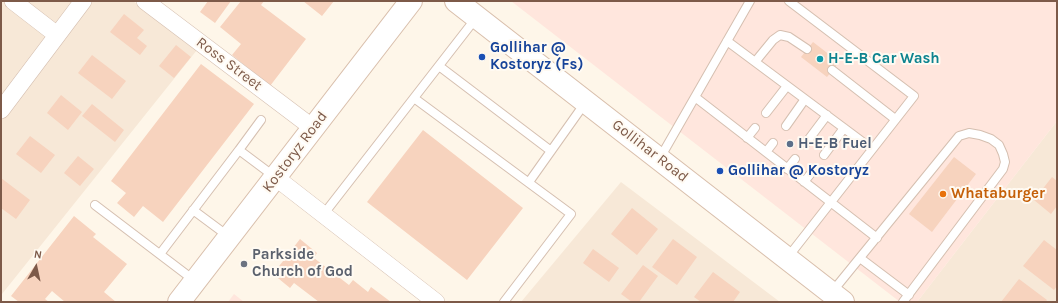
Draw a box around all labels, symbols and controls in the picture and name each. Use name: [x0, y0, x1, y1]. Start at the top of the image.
street label: Ross Street: [192, 33, 266, 95]
place label: Gollihar @ Kostoryz (Fs): [490, 39, 583, 74]
place label: H-E-B Car Wash: [828, 50, 940, 68]
marker: Gollihar @ Kostoryz (Fs): [477, 52, 487, 62]
marker: H-E-B Car Wash: [815, 54, 825, 64]
street label: Kostoryz Road: [259, 108, 331, 196]
street label: Gollihar Road: [608, 116, 692, 186]
place label: H-E-B Fuel: [798, 135, 872, 153]
marker: H-E-B Fuel: [785, 139, 795, 149]
place label: Gollihar @ Kostoryz: [728, 162, 869, 180]
marker: Gollihar @ Kostoryz: [715, 166, 725, 176]
place label: Whataburger: [951, 185, 1045, 203]
marker: Whataburger: [938, 189, 948, 199]
place label: Parkside Church of God: [252, 246, 353, 281]
north arrow: [16, 247, 56, 287]
text: N: [33, 248, 43, 262]
marker: Parkside Church of God: [239, 259, 249, 269]

